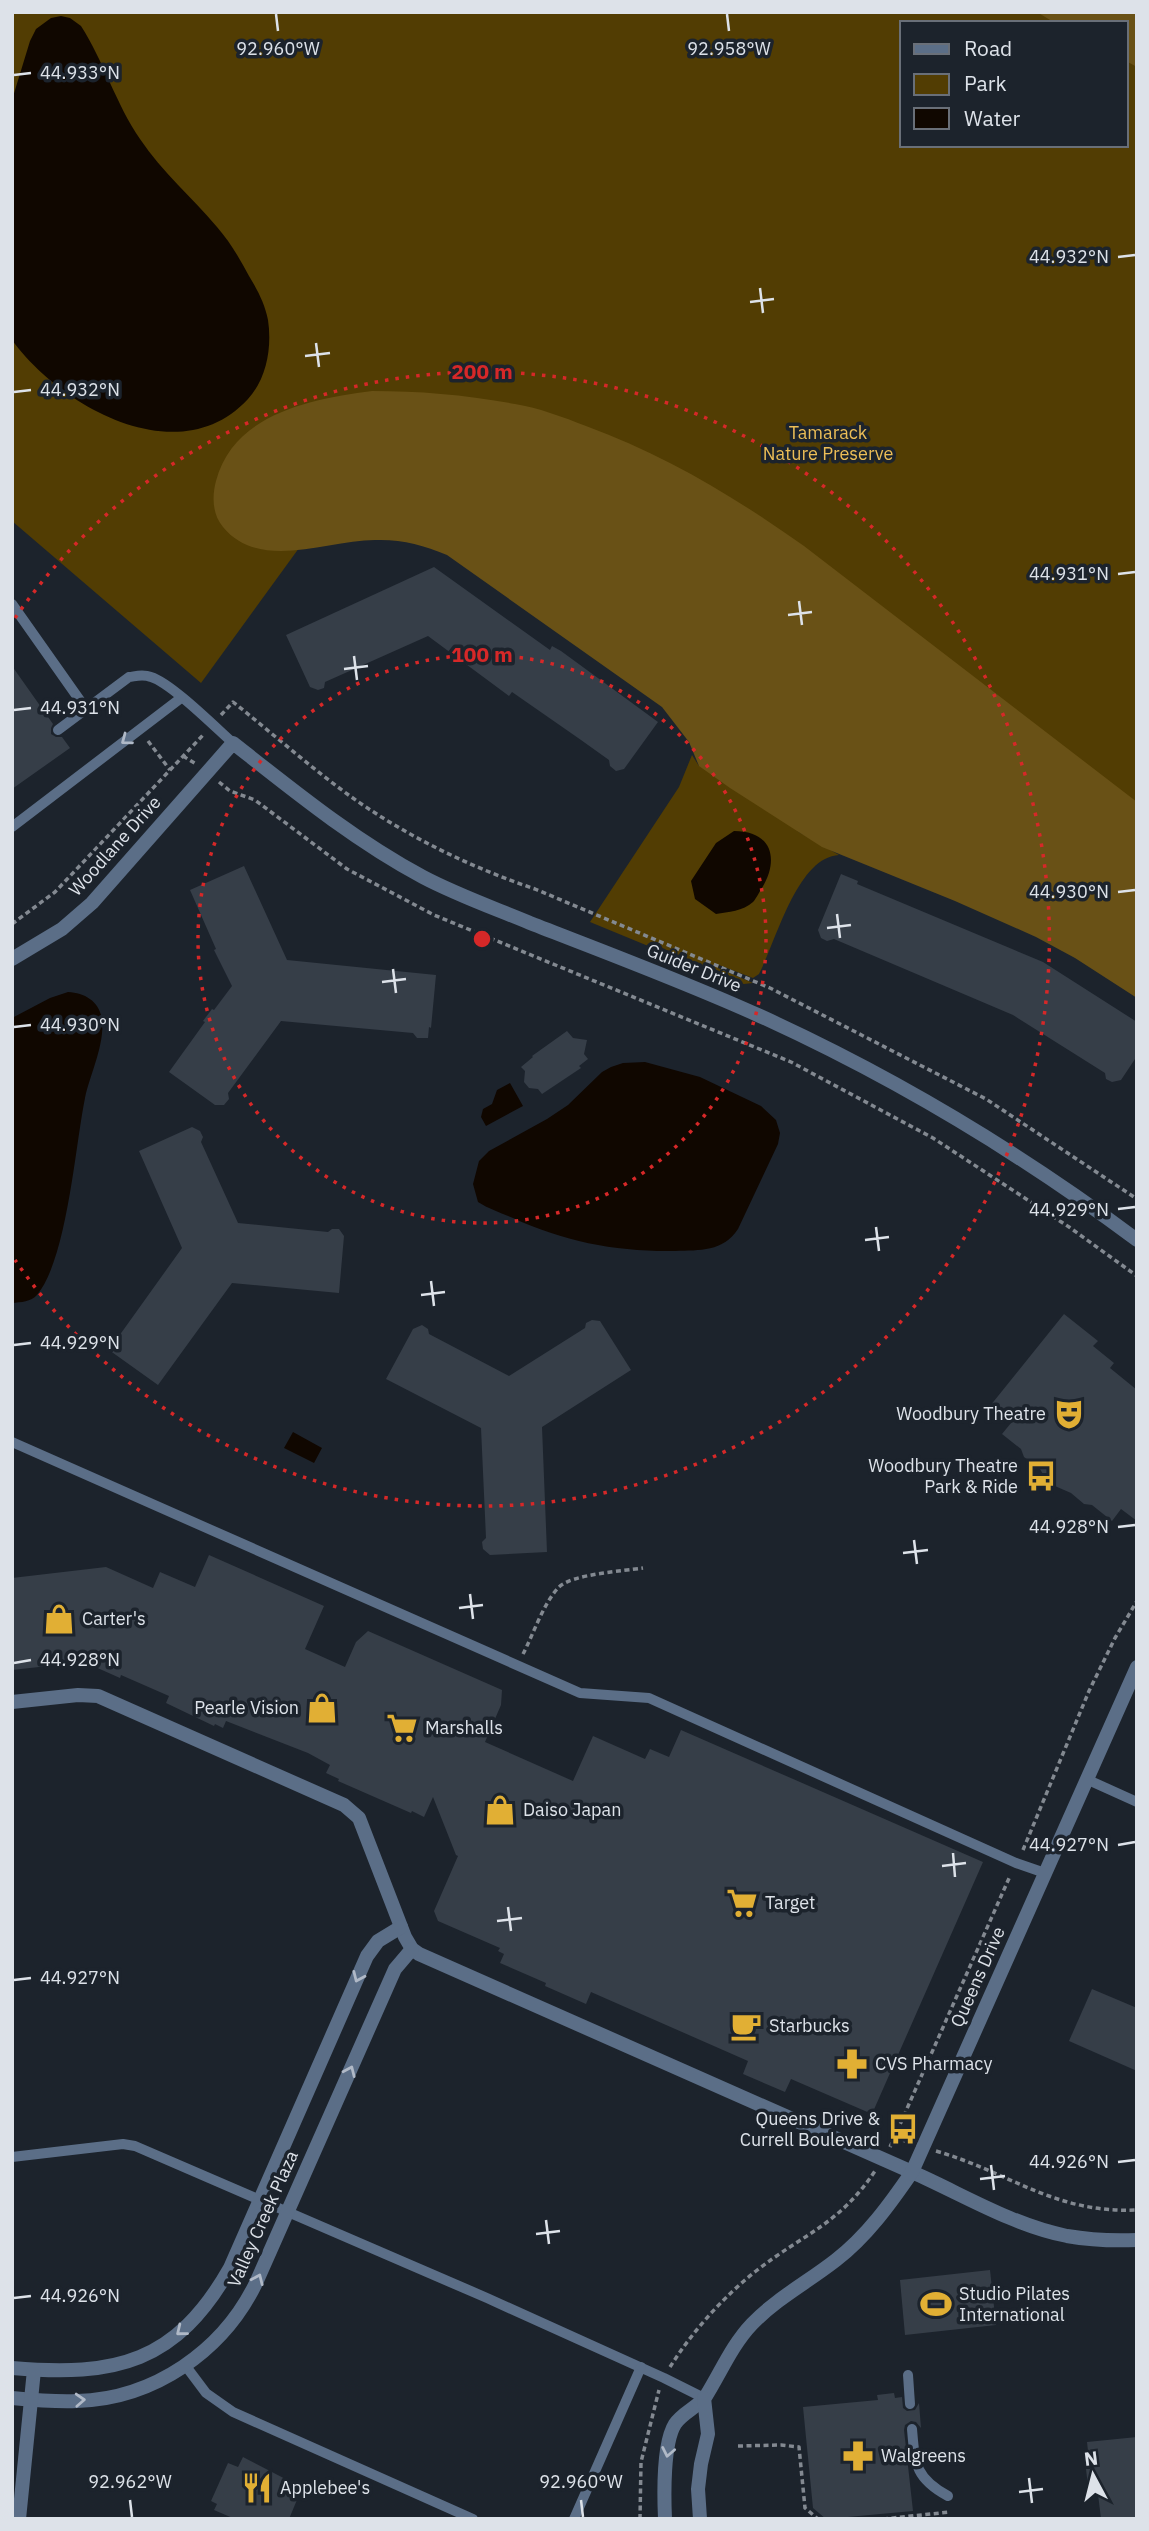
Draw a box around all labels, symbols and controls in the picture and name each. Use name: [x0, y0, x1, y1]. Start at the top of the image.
legend: [900, 21, 1128, 147]
text: Road: [964, 34, 1012, 62]
text: 92.960°W: [236, 37, 320, 60]
text: 92.958°W: [687, 37, 771, 60]
text: 44.933°N: [40, 61, 120, 84]
text: Park: [964, 69, 1007, 97]
text: Water: [964, 104, 1021, 132]
text: 44.932°N: [1029, 245, 1109, 268]
text: 200 m: [451, 357, 513, 385]
text: 44.932°N: [40, 378, 120, 401]
park label: Tamarack Nature Preserve: [763, 421, 893, 465]
text: 44.931°N: [1029, 562, 1109, 585]
text: 100 m: [451, 640, 513, 668]
text: 44.931°N: [40, 696, 120, 719]
one-way arrow: [122, 731, 134, 744]
street label: Woodlane Drive: [64, 791, 166, 901]
text: 44.930°N: [1029, 880, 1109, 903]
centre of rings: [470, 927, 494, 951]
street label: Guider Drive: [643, 938, 745, 997]
text: 44.930°N: [40, 1013, 120, 1036]
text: 44.929°N: [1029, 1198, 1109, 1221]
text: 44.929°N: [40, 1331, 120, 1354]
theatre icon: Woodbury Theatre: [1052, 1397, 1086, 1431]
place label: Woodbury Theatre: [896, 1402, 1046, 1425]
place label: Woodbury Theatre Park & Ride: [868, 1454, 1018, 1498]
bus stop icon: Woodbury Theatre Park & Ride: [1024, 1459, 1058, 1493]
text: 44.928°N: [1029, 1515, 1109, 1538]
shop icon: Carter's: [42, 1602, 76, 1636]
place label: Carter's: [82, 1607, 146, 1630]
text: 44.928°N: [40, 1648, 120, 1671]
shop icon: Pearle Vision: [305, 1691, 339, 1725]
place label: Pearle Vision: [194, 1696, 299, 1719]
supermarket icon: Marshalls: [385, 1711, 419, 1745]
place label: Marshalls: [425, 1716, 503, 1739]
shop icon: Daiso Japan: [483, 1793, 517, 1827]
place label: Daiso Japan: [523, 1798, 621, 1821]
text: 44.927°N: [1029, 1833, 1109, 1856]
supermarket icon: Target: [725, 1886, 759, 1920]
place label: Target: [765, 1891, 815, 1914]
street label: Queens Drive: [945, 1923, 1010, 2031]
text: 44.927°N: [40, 1966, 120, 1989]
one-way arrow: [352, 1970, 366, 1982]
cafe icon: Starbucks: [729, 2009, 763, 2043]
place label: Starbucks: [769, 2014, 850, 2037]
pharmacy icon: CVS Pharmacy: [835, 2047, 869, 2081]
place label: CVS Pharmacy: [875, 2052, 992, 2075]
one-way arrow: [342, 2065, 356, 2078]
place label: Queens Drive & Currell Boulevard: [740, 2107, 880, 2151]
bus stop icon: Queens Drive & Currell Boulevard: [886, 2112, 920, 2146]
street label: Valley Creek Plaza: [222, 2146, 303, 2291]
text: 44.926°N: [1029, 2150, 1109, 2173]
one-way arrow: [250, 2273, 264, 2286]
place label: Studio Pilates International: [959, 2282, 1070, 2326]
text: 44.926°N: [40, 2284, 120, 2307]
sports icon: Studio Pilates International: [919, 2287, 953, 2321]
one-way arrow: [176, 2323, 189, 2335]
one-way arrow: [75, 2393, 86, 2408]
pharmacy icon: Walgreens: [841, 2439, 875, 2473]
north arrow: [1058, 2440, 1128, 2510]
place label: Walgreens: [881, 2444, 966, 2467]
text: N: [1083, 2445, 1099, 2471]
one-way arrow: [661, 2446, 676, 2458]
text: 92.962°W: [88, 2470, 172, 2493]
text: 92.960°W: [539, 2470, 623, 2493]
restaurant icon: Applebee's: [240, 2471, 274, 2505]
place label: Applebee's: [280, 2476, 370, 2499]

